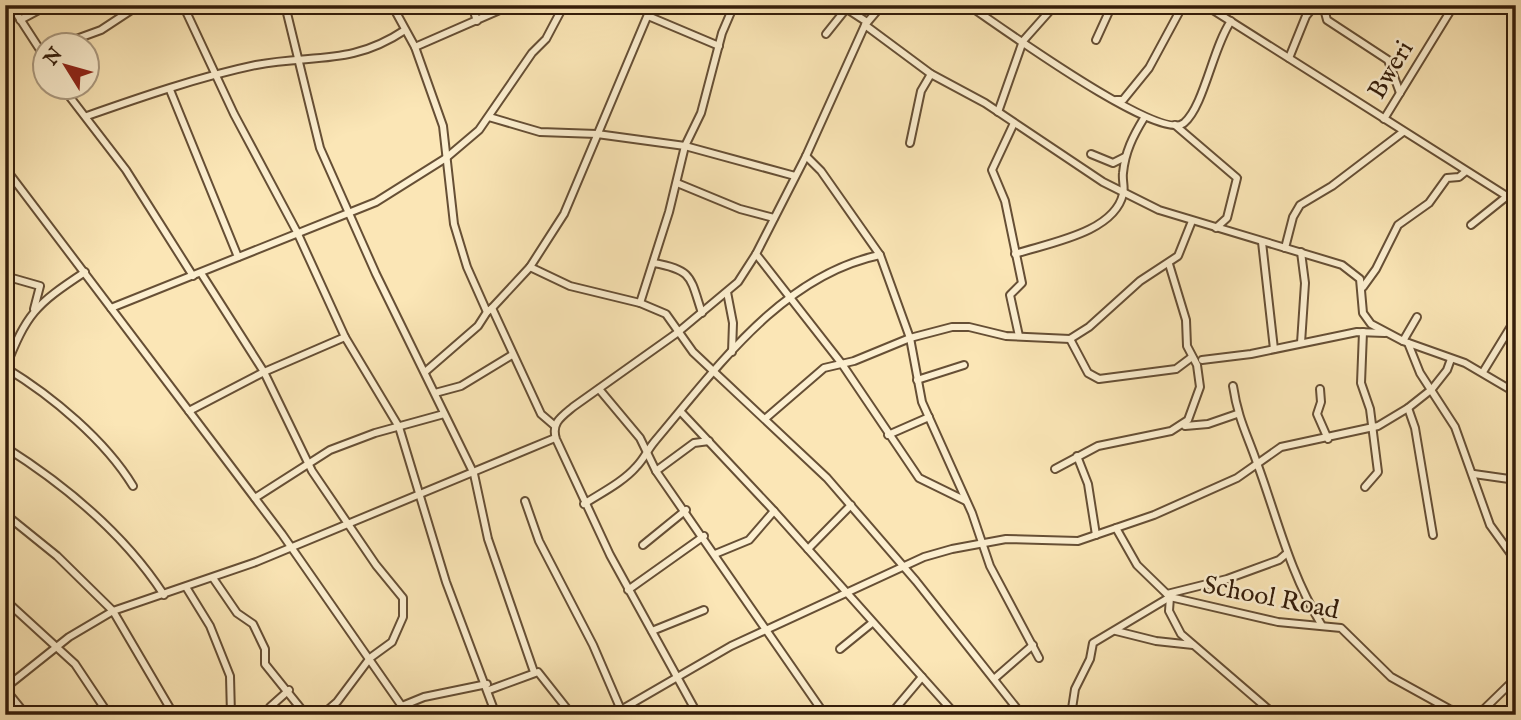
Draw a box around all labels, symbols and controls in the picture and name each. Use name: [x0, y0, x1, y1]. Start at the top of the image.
north arrow: [32, 32, 102, 102]
street label: Bweri: [1361, 35, 1421, 105]
text: N: [39, 43, 69, 72]
street label: School Road: [1200, 569, 1342, 627]

